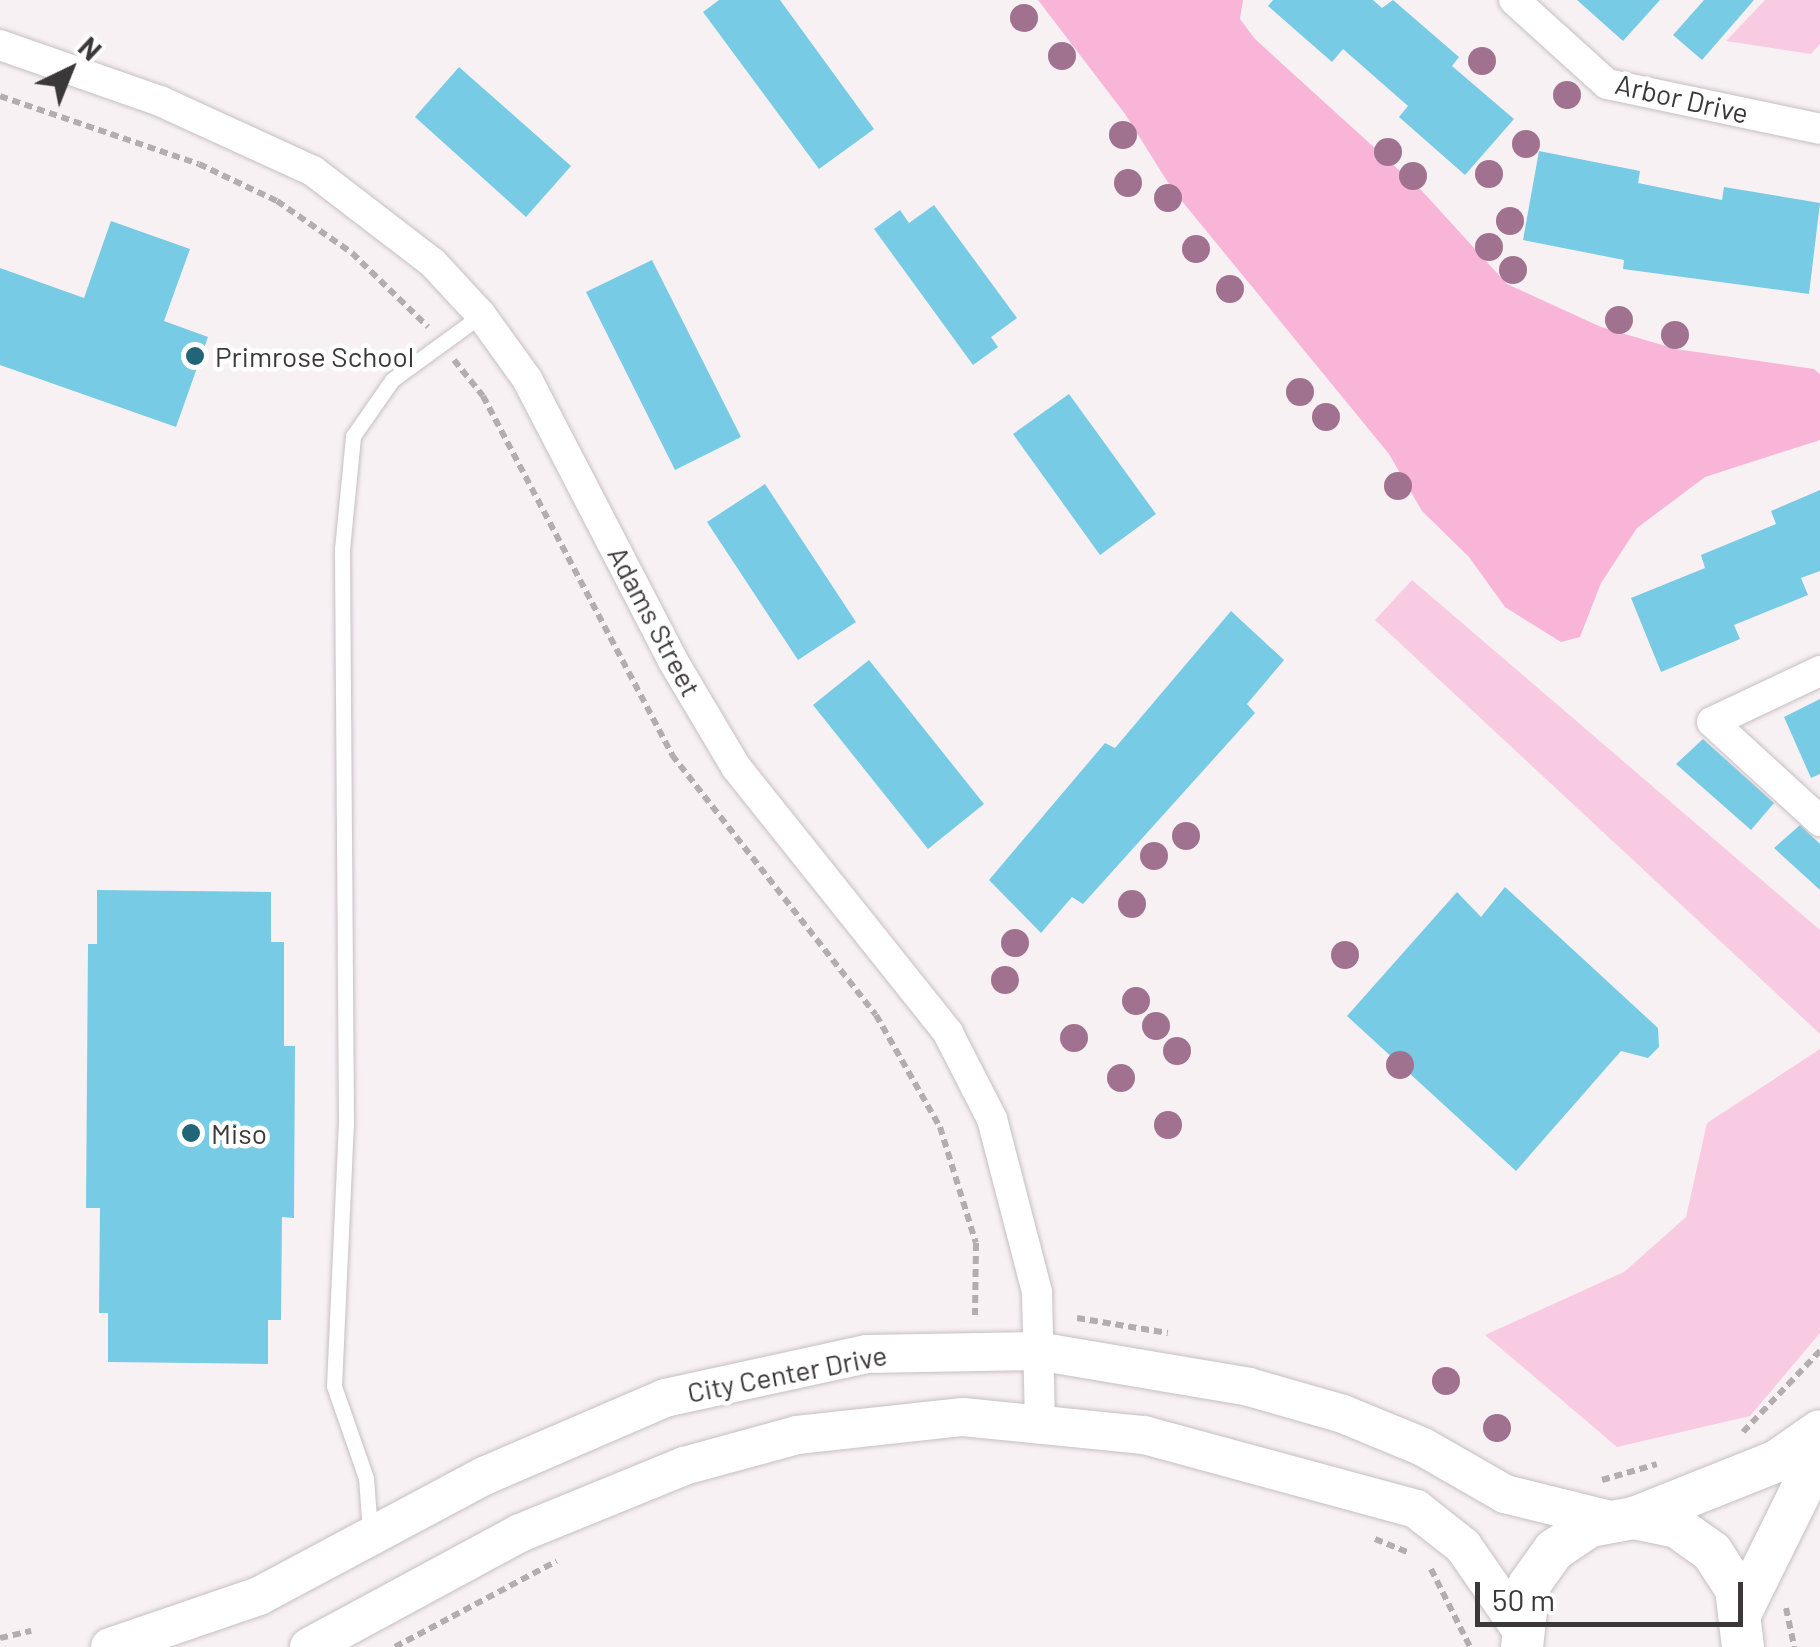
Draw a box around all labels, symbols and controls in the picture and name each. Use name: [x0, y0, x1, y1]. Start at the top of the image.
north arrow: [20, 20, 120, 120]
text: N: [72, 29, 109, 67]
street label: Arbor Drive: [1612, 66, 1752, 130]
place label: Primrose School: [215, 339, 414, 373]
marker: Primrose School: [184, 345, 206, 367]
street label: Adams Street: [601, 540, 709, 702]
place label: Miso: [211, 1116, 267, 1150]
marker: Miso: [180, 1122, 202, 1144]
street label: City Center Drive: [684, 1337, 890, 1409]
scale bar: [1480, 1562, 1748, 1624]
text: 50 m: [1492, 1581, 1555, 1617]

